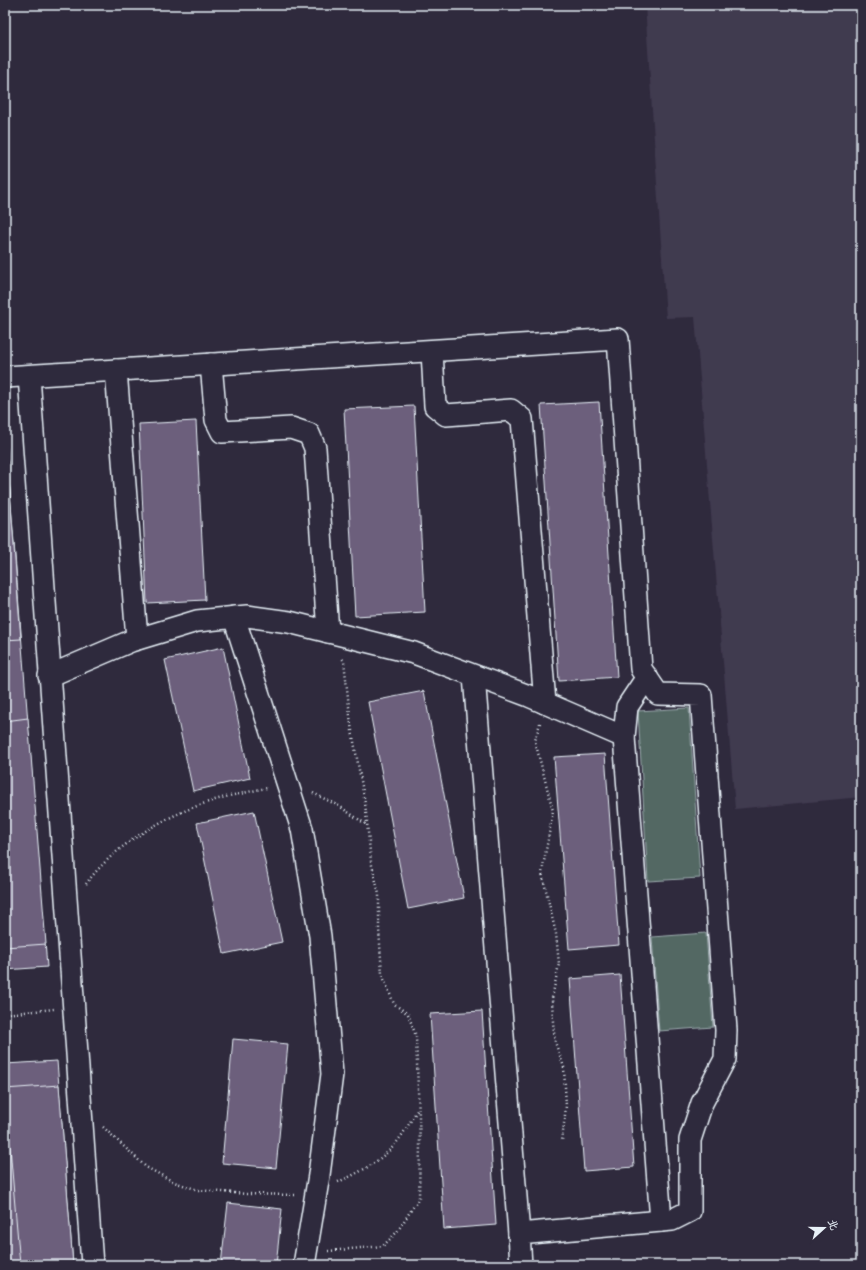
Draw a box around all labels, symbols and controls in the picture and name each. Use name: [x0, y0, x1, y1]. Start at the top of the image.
north arrow: [804, 1208, 844, 1248]
text: 北: [822, 1216, 843, 1233]

